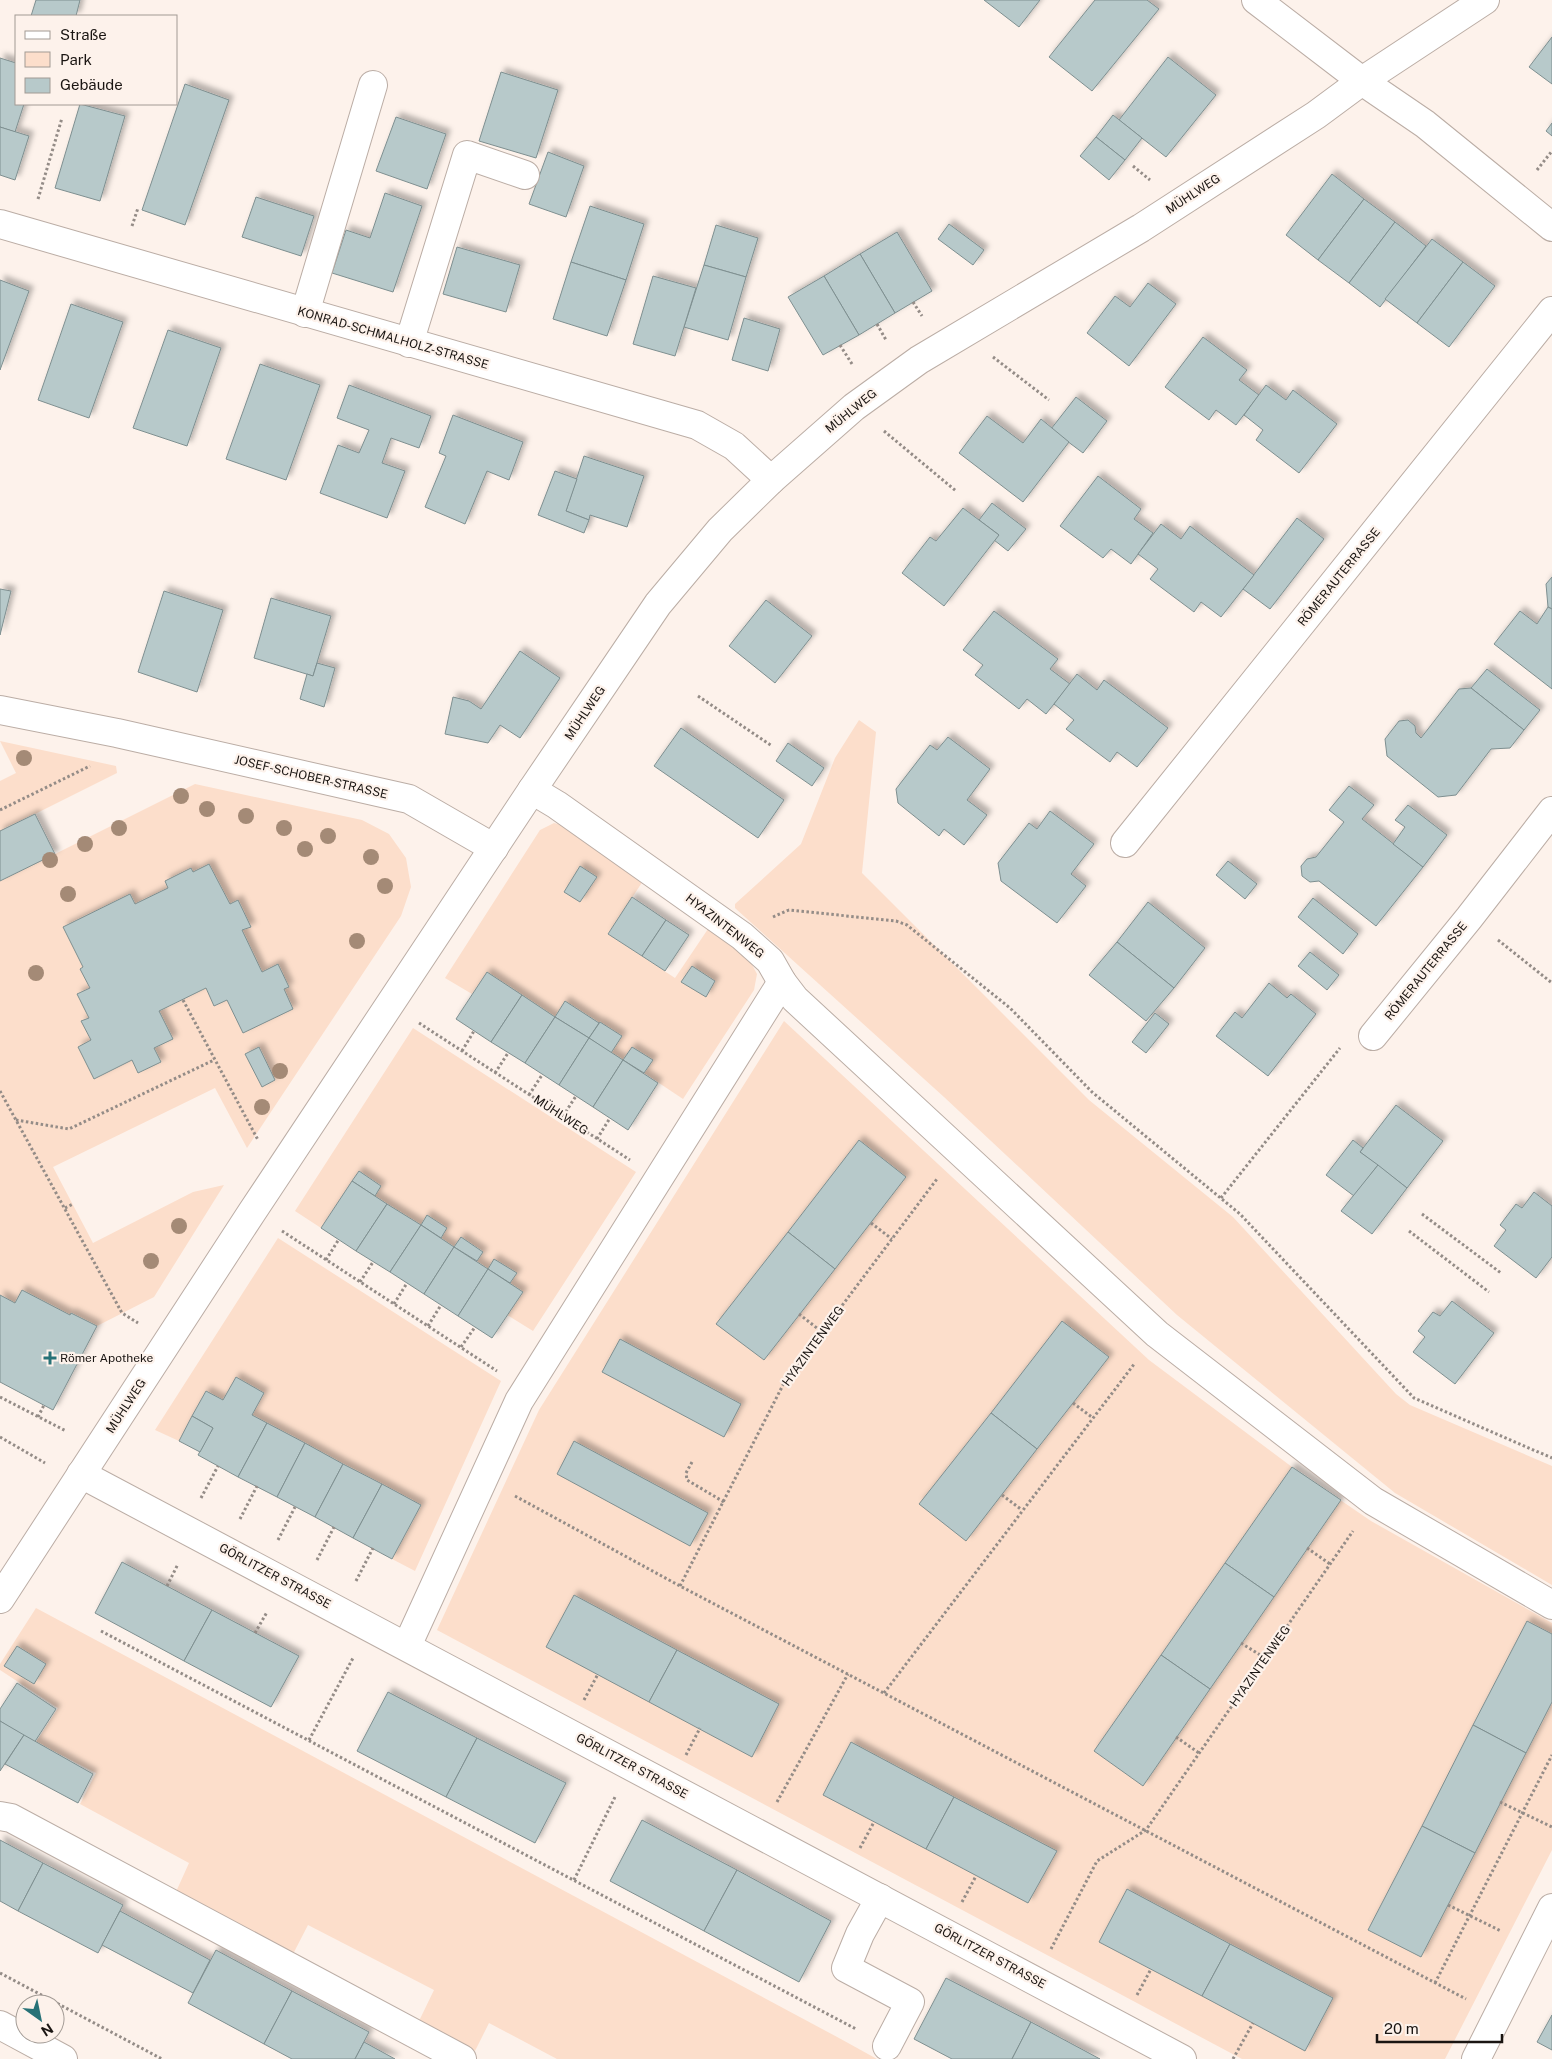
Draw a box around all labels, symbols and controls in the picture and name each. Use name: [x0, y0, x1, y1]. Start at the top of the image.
legend: [15, 15, 178, 105]
text: Straße: [60, 26, 107, 43]
text: Park: [60, 51, 92, 68]
text: Gebäude: [60, 76, 123, 93]
street label: MÜHLWEG: [1163, 171, 1223, 217]
street label: KONRAD-SCHMALHOLZ-STRASSE: [296, 304, 490, 372]
street label: MÜHLWEG: [823, 386, 879, 436]
street label: RÖMERAUTERRASSE: [1295, 525, 1383, 629]
street label: MÜHLWEG: [562, 683, 608, 743]
street label: JOSEF-SCHOBER-STRASSE: [233, 753, 389, 801]
street label: HYAZINTENWEG: [683, 891, 767, 961]
street label: RÖMERAUTERRASSE: [1382, 919, 1470, 1023]
street label: MÜHLWEG: [531, 1092, 591, 1138]
street label: HYAZINTENWEG: [779, 1303, 847, 1389]
place label: Römer Apotheke: [60, 1351, 154, 1365]
marker: Römer Apotheke: [44, 1352, 56, 1364]
street label: MÜHLWEG: [103, 1376, 149, 1436]
street label: GÖRLITZER STRASSE: [217, 1541, 333, 1611]
street label: HYAZINTENWEG: [1227, 1623, 1293, 1709]
street label: GÖRLITZER STRASSE: [574, 1731, 690, 1801]
street label: GÖRLITZER STRASSE: [932, 1921, 1048, 1991]
north arrow: [15, 1994, 65, 2044]
scale bar: [1377, 2012, 1502, 2044]
text: N: [38, 2020, 56, 2040]
text: 20 m: [1384, 2020, 1419, 2037]

